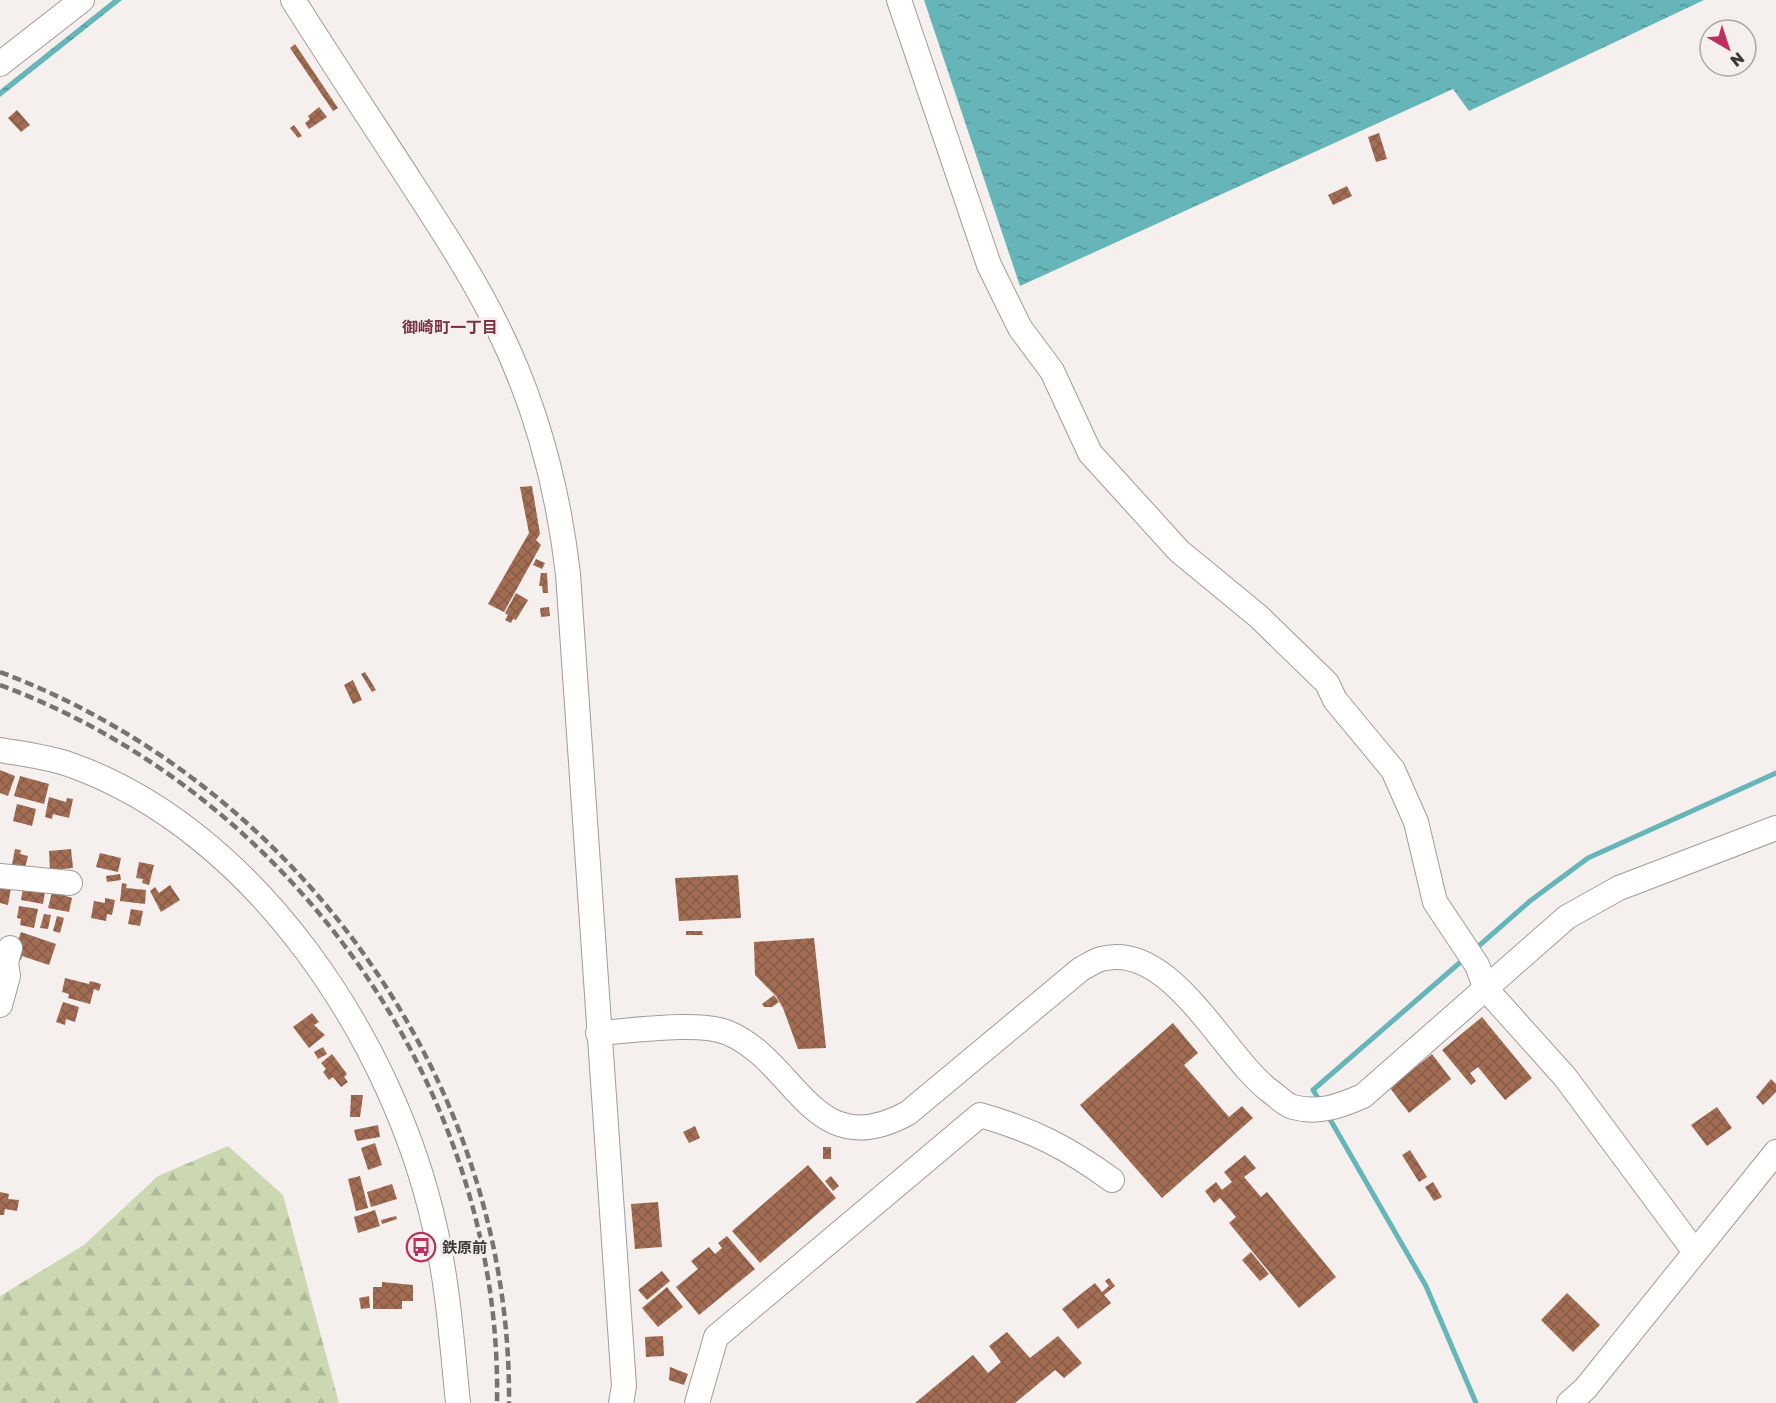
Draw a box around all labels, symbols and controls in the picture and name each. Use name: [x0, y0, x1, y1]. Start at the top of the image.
north arrow: [1698, 18, 1758, 78]
text: N: [1726, 48, 1748, 71]
district label: 御崎町一丁目: [402, 317, 498, 337]
bus stop icon: 鉄原前: [405, 1231, 437, 1263]
place label: 鉄原前: [442, 1238, 487, 1256]

